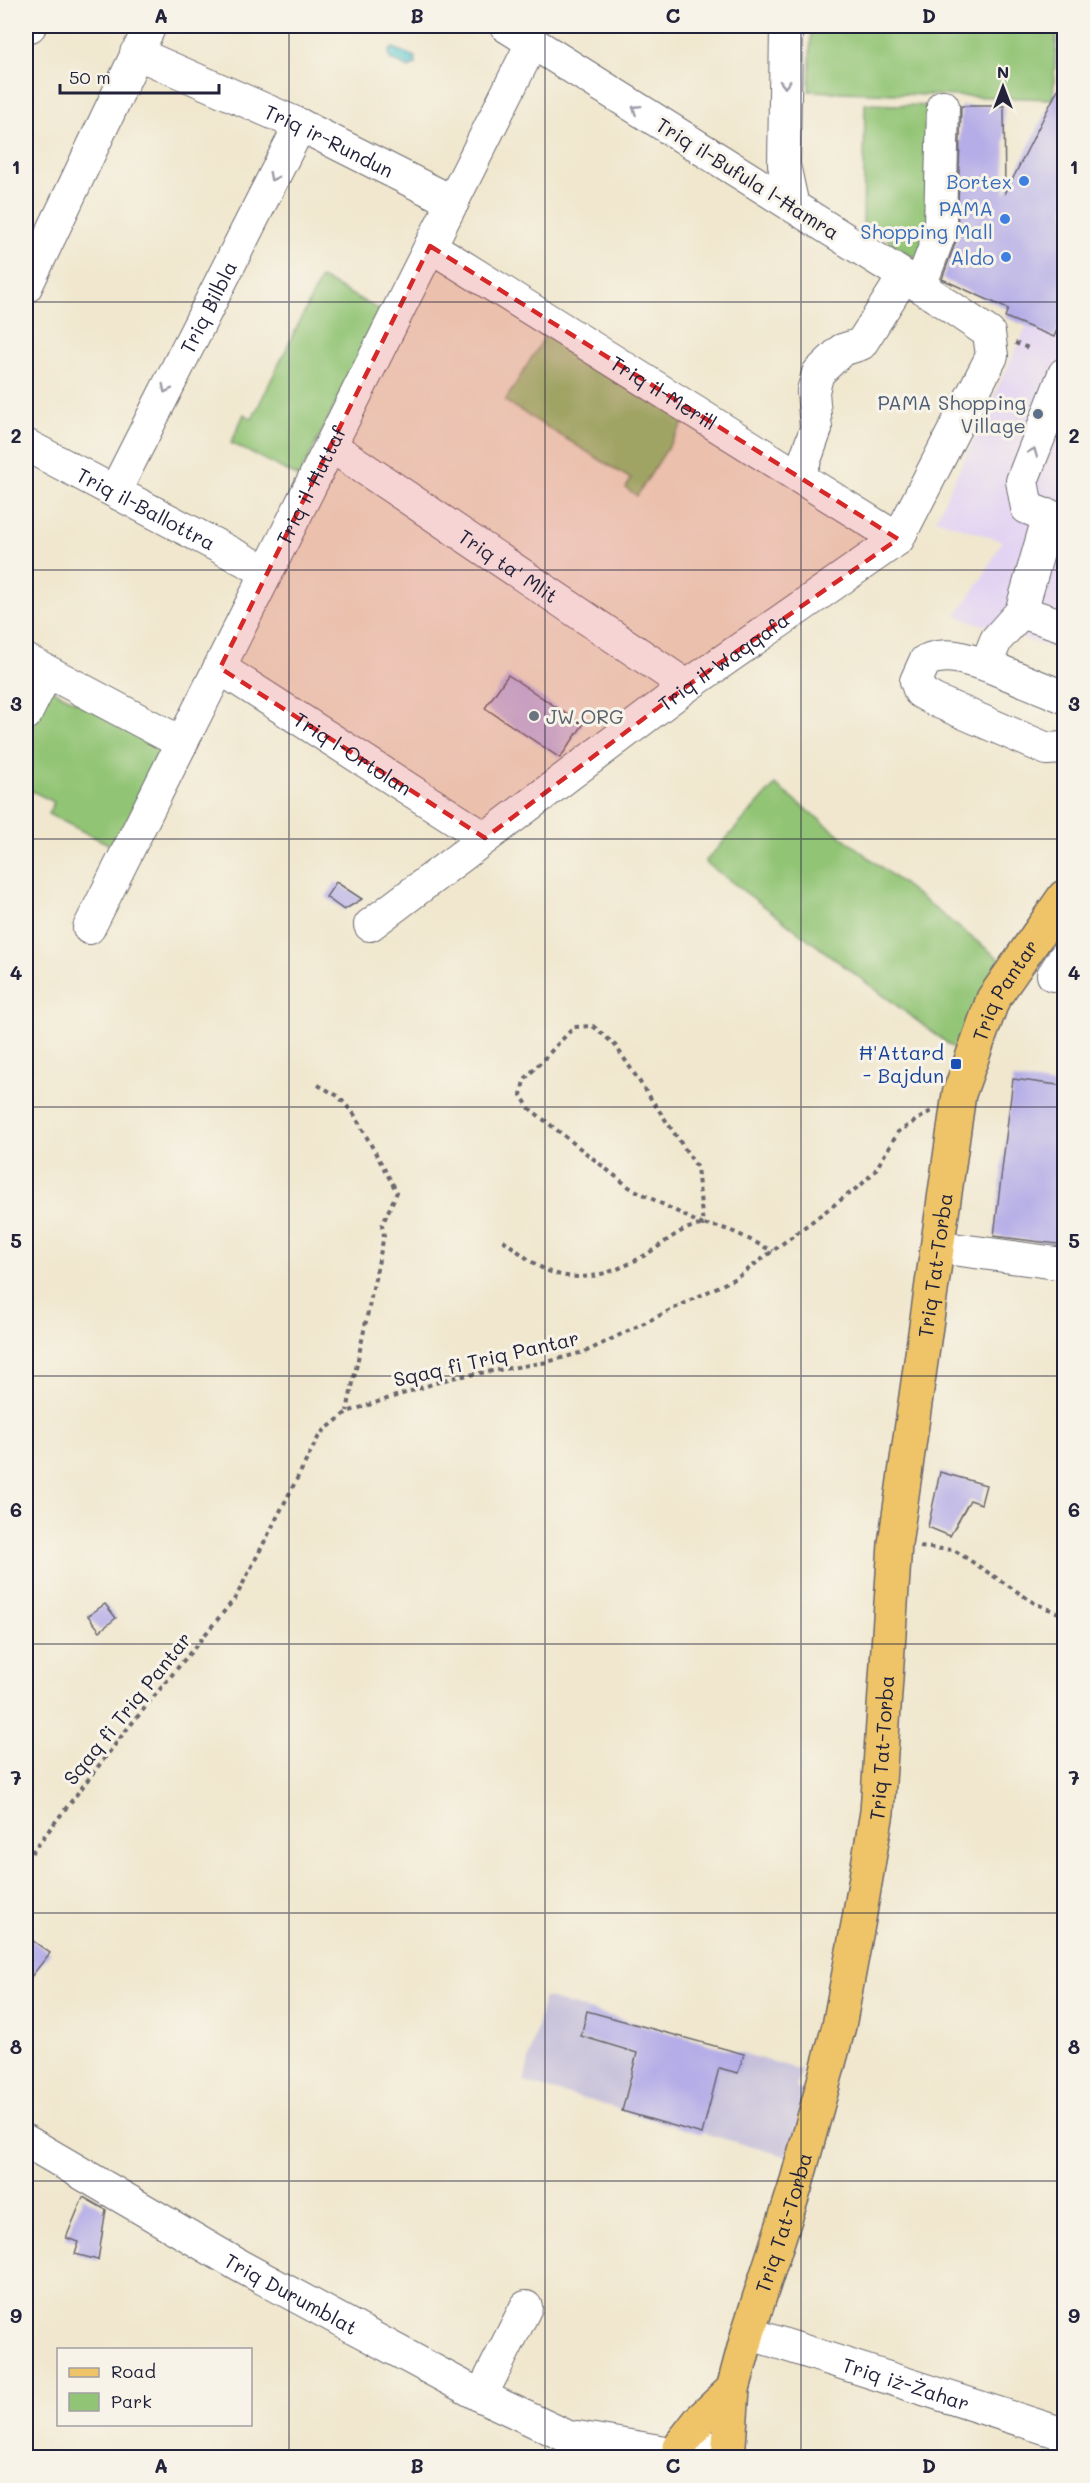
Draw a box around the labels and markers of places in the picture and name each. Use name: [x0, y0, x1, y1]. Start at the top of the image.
place label: Bortex: [946, 168, 1012, 194]
marker: Bortex: [1017, 174, 1031, 188]
place label: PAMA Shopping Mall: [860, 195, 993, 244]
marker: PAMA Shopping Mall: [998, 212, 1012, 226]
place label: Aldo: [951, 244, 994, 270]
marker: Aldo: [999, 250, 1013, 264]
place label: PAMA Shopping Village: [877, 389, 1026, 438]
marker: PAMA Shopping Village: [1031, 407, 1045, 421]
place label: JW.ORG: [546, 703, 624, 729]
marker: JW.ORG: [527, 709, 541, 723]
place label: Ħ'Attard - Bajdun: [858, 1039, 944, 1088]
marker: Ħ'Attard - Bajdun: [949, 1057, 963, 1071]

